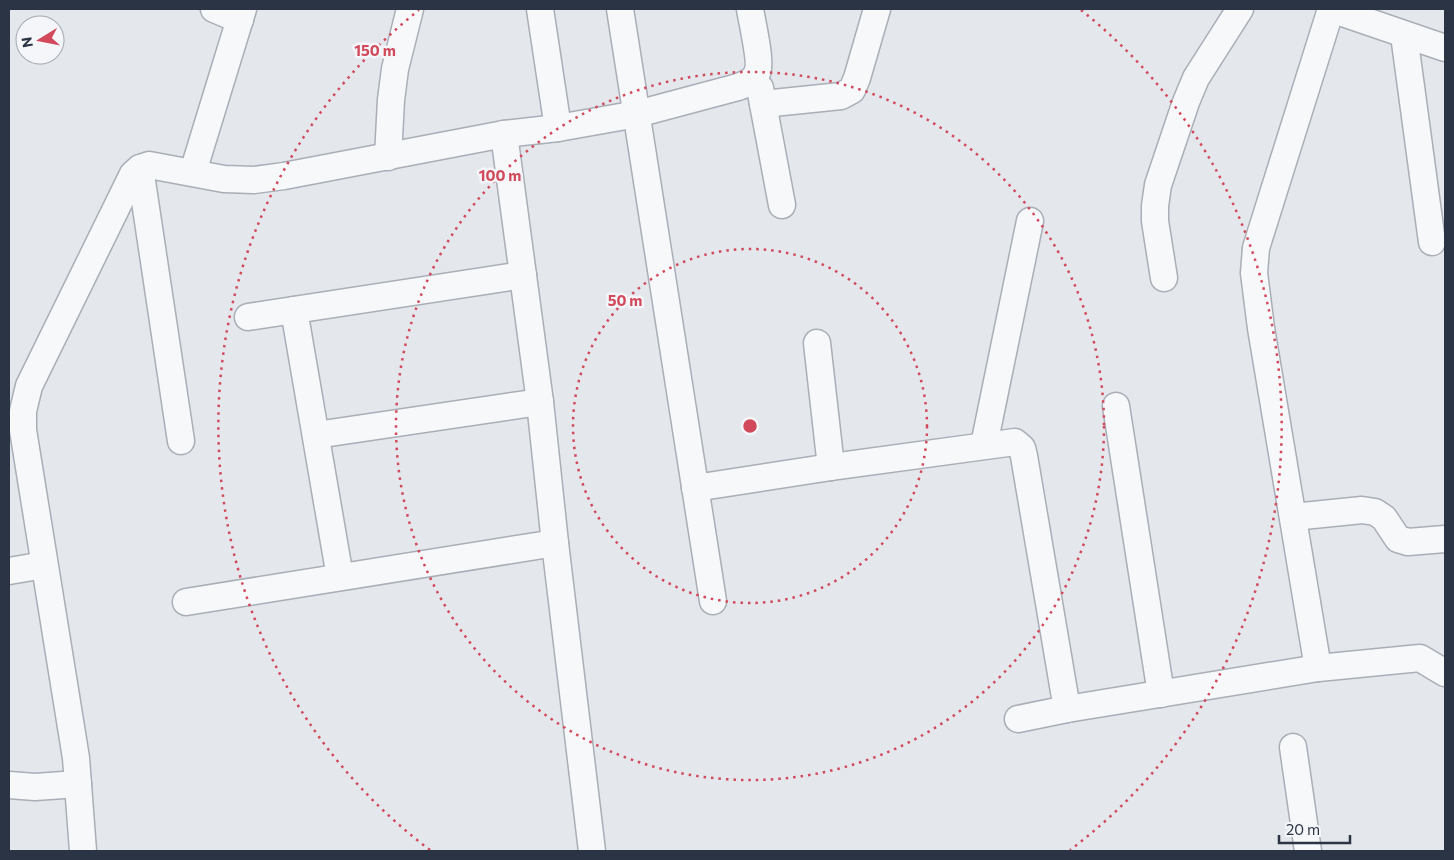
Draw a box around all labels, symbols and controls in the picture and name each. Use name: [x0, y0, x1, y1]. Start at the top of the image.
north arrow: [15, 15, 65, 65]
text: N: [17, 36, 36, 49]
text: 150 m: [354, 41, 396, 59]
text: 100 m: [479, 166, 521, 184]
text: 50 m: [608, 291, 642, 309]
centre of rings: [741, 417, 759, 435]
scale bar: [1279, 812, 1350, 844]
text: 20 m: [1286, 820, 1320, 838]

